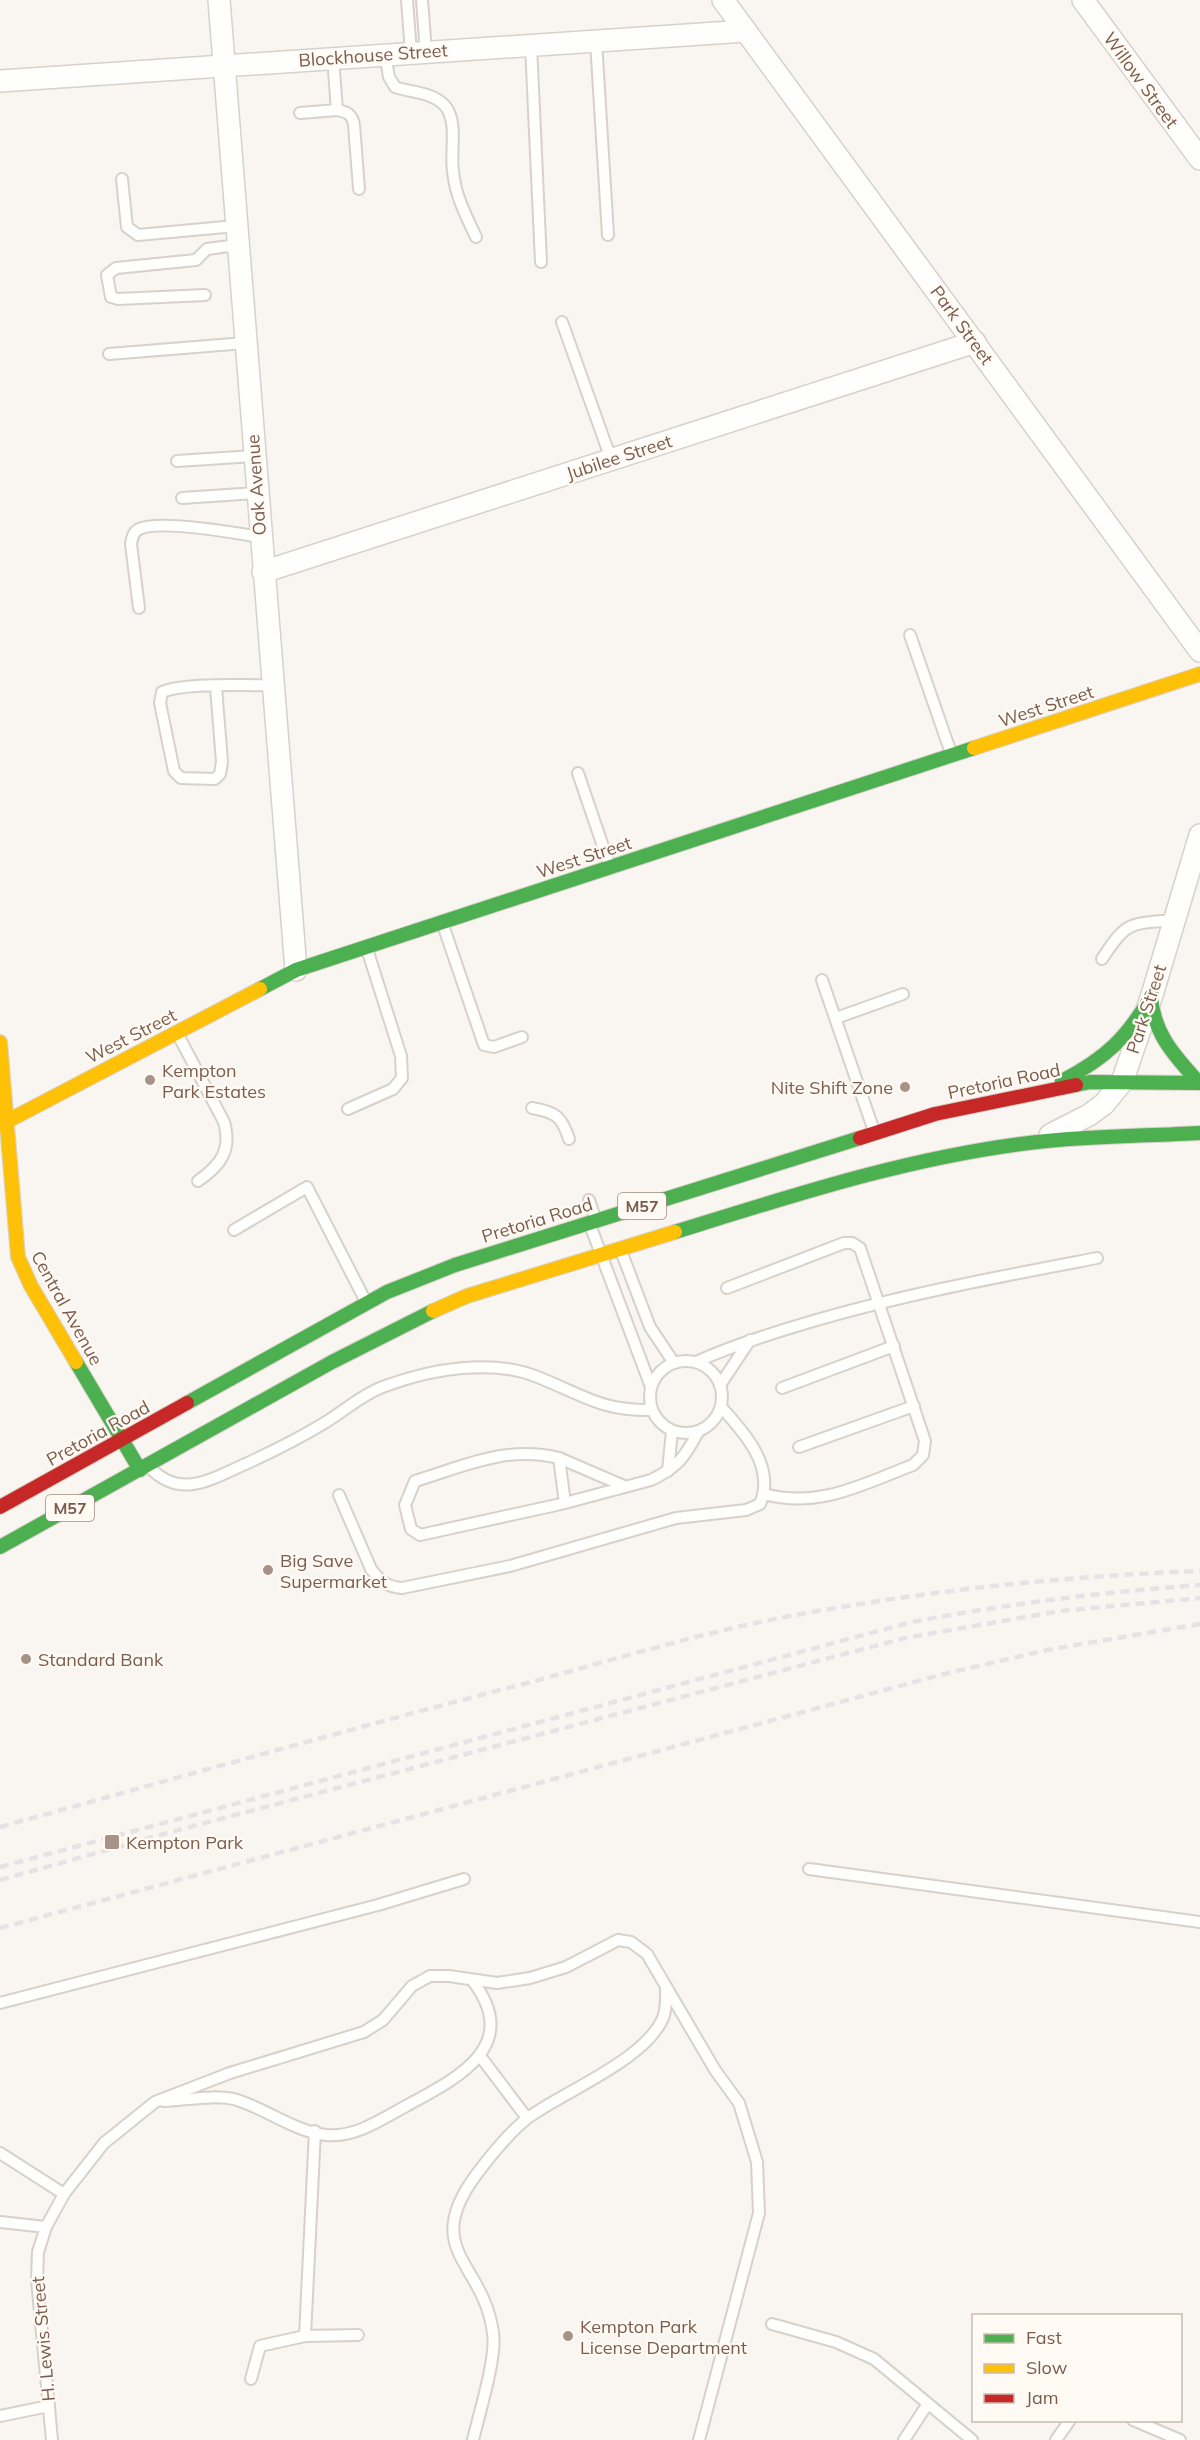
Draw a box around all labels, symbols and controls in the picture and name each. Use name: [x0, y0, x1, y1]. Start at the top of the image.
street label: Willow Street: [1098, 27, 1184, 133]
street label: Blockhouse Street: [298, 38, 448, 72]
street label: Park Street: [926, 281, 998, 369]
street label: Jubilee Street: [563, 429, 675, 485]
street label: Oak Avenue: [241, 434, 271, 536]
street label: West Street: [996, 680, 1096, 732]
street label: West Street: [534, 831, 634, 883]
street label: Park Street: [1121, 962, 1171, 1056]
street label: West Street: [82, 1003, 180, 1069]
street label: Pretoria Road: [946, 1058, 1062, 1104]
place label: Kempton Park Estates: [162, 1059, 266, 1103]
marker: Kempton Park Estates: [143, 1073, 157, 1087]
place label: Nite Shift Zone: [771, 1076, 893, 1099]
marker: Nite Shift Zone: [898, 1080, 912, 1094]
street label: Pretoria Road: [479, 1192, 595, 1248]
road number: M57: [618, 1193, 666, 1219]
street label: Central Avenue: [26, 1247, 108, 1369]
street label: Pretoria Road: [42, 1395, 154, 1471]
road number: M57: [46, 1495, 94, 1521]
place label: Big Save Supermarket: [280, 1549, 387, 1593]
marker: Big Save Supermarket: [261, 1563, 275, 1577]
place label: Standard Bank: [38, 1648, 164, 1671]
marker: Standard Bank: [19, 1652, 33, 1666]
place label: Kempton Park: [126, 1831, 244, 1854]
marker: Kempton Park: [103, 1833, 121, 1851]
street label: H. Lewis Street: [26, 2276, 60, 2402]
legend: [972, 2314, 1182, 2422]
place label: Kempton Park License Department: [580, 2315, 747, 2359]
text: Fast: [1026, 2326, 1062, 2349]
marker: Kempton Park License Department: [561, 2329, 575, 2343]
text: Slow: [1026, 2356, 1068, 2379]
text: Jam: [1026, 2386, 1059, 2409]

